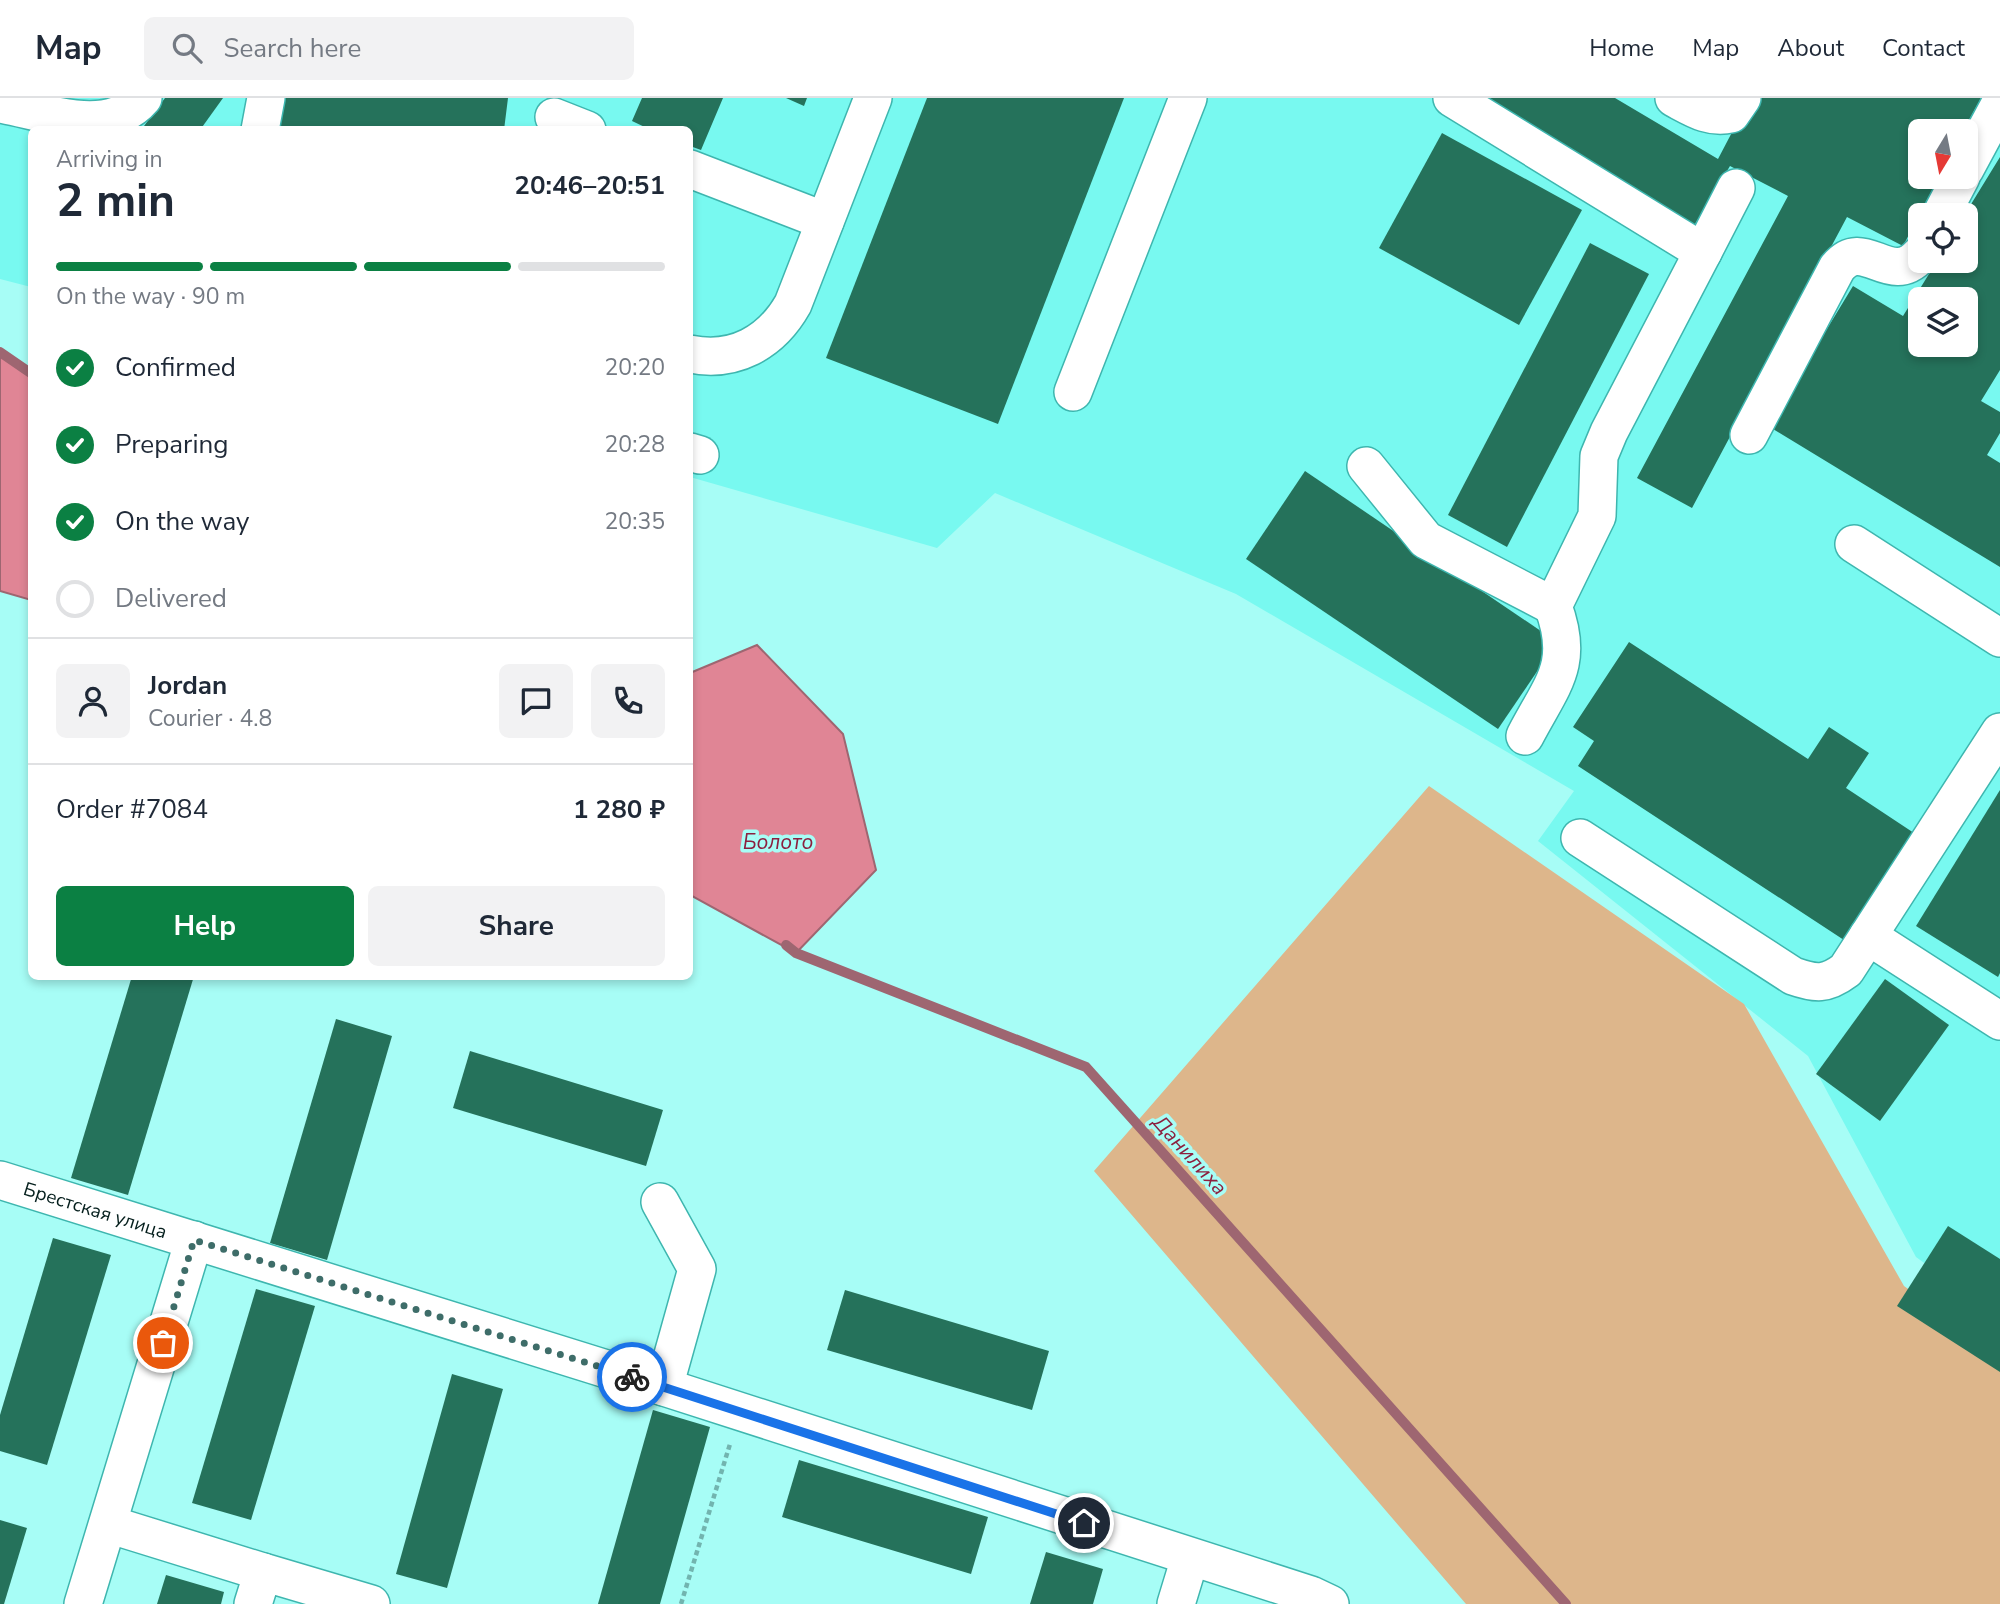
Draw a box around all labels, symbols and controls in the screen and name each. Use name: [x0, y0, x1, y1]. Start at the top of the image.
search box: [144, 17, 634, 80]
text: Map: [35, 26, 102, 71]
icon: search: [168, 29, 206, 67]
text: Search here: [224, 31, 361, 66]
text: Home: [1589, 32, 1654, 64]
text: Map: [1692, 32, 1739, 64]
text: About: [1777, 32, 1844, 64]
text: Contact: [1882, 32, 1965, 64]
north arrow: [1908, 119, 1978, 189]
map controls: [1908, 119, 1978, 357]
text: Arriving in: [56, 144, 163, 175]
text: 20:46–20:51: [514, 168, 665, 203]
text: 2 min: [56, 169, 175, 232]
button: locate: [1908, 203, 1978, 273]
text: On the way · 90 m: [56, 281, 245, 312]
button: layers: [1908, 287, 1978, 357]
icon: check: [56, 349, 94, 387]
text: Confirmed: [115, 350, 236, 385]
text: 20:20: [605, 352, 665, 383]
icon: check: [56, 426, 94, 464]
text: Preparing: [115, 427, 228, 462]
text: 20:28: [605, 429, 665, 460]
icon: check: [56, 503, 94, 541]
text: On the way: [115, 504, 249, 539]
text: 20:35: [605, 506, 665, 537]
text: Delivered: [115, 581, 227, 616]
button: person: [56, 664, 130, 738]
button: chat: [499, 664, 573, 738]
button: phone: [591, 664, 665, 738]
text: Jordan: [148, 668, 227, 703]
text: Courier · 4.8: [148, 703, 272, 734]
text: Order #7084: [56, 792, 208, 827]
text: 1 280 ₽: [573, 792, 665, 827]
water label: Болото: [743, 828, 813, 856]
button: Help: [56, 886, 354, 966]
button: Share: [368, 886, 665, 966]
water label: Данилиха: [1146, 1108, 1234, 1201]
street label: Брестская улица: [20, 1176, 170, 1245]
pin: [133, 1313, 193, 1373]
icon: bag: [144, 1324, 182, 1362]
courier: [597, 1342, 667, 1412]
icon: bike: [613, 1358, 651, 1396]
pin: [1054, 1493, 1114, 1553]
icon: home: [1065, 1504, 1103, 1542]

